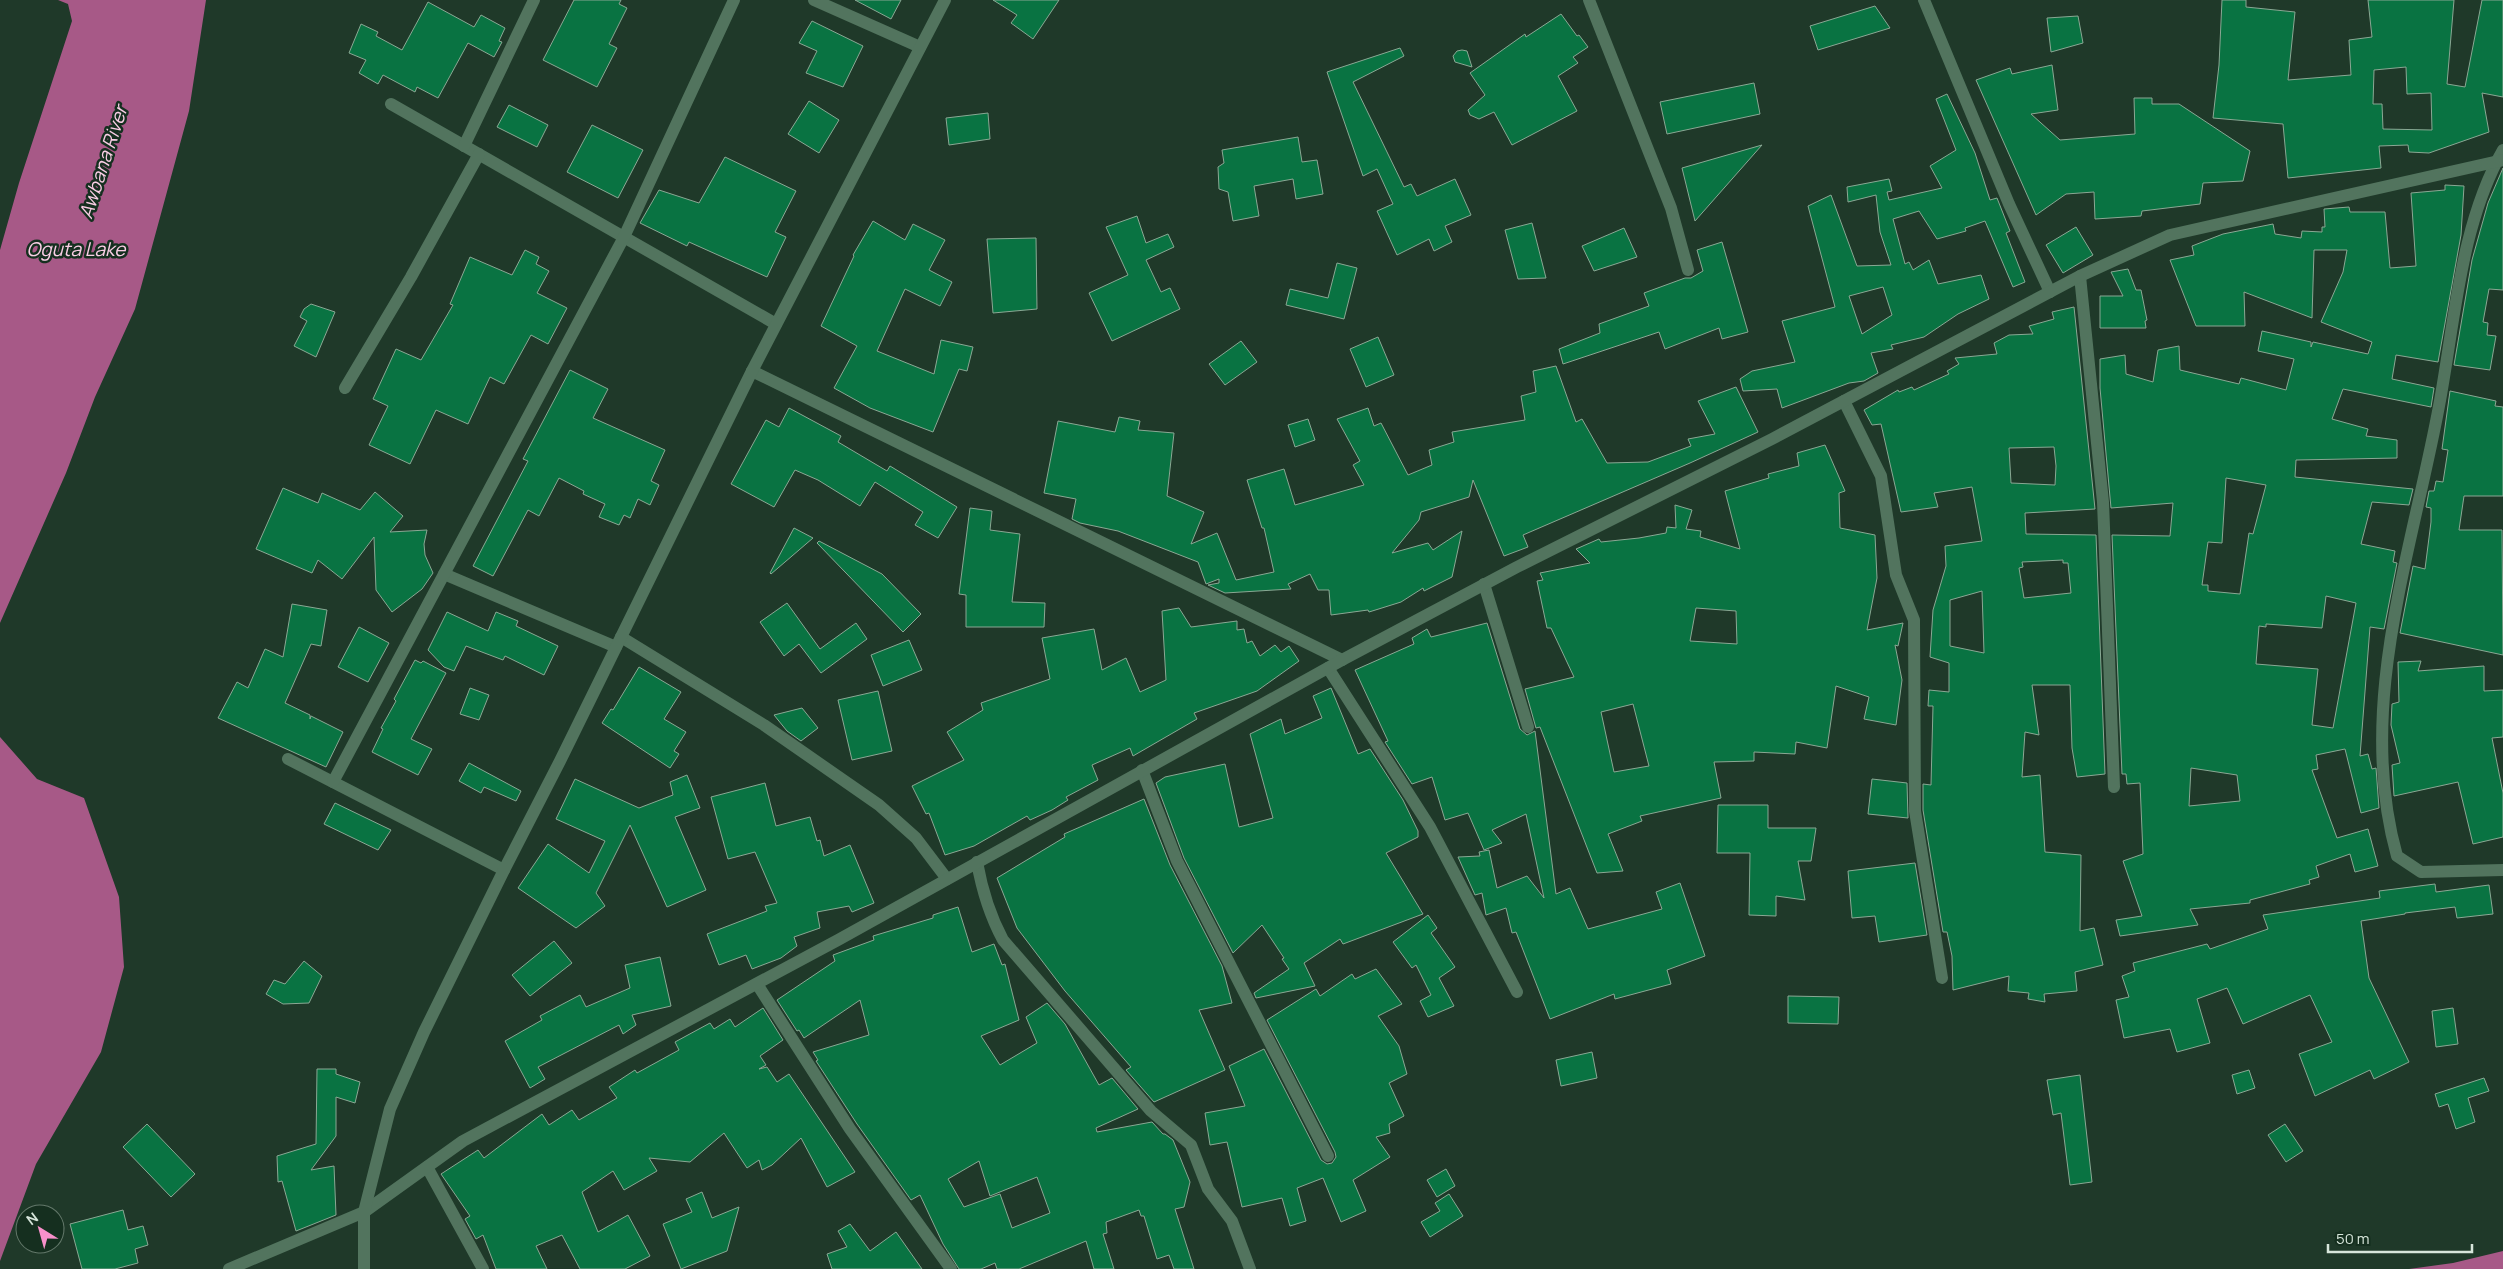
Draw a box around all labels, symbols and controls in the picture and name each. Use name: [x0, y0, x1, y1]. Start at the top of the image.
water label: Awbana River: [73, 100, 134, 222]
water label: Oguta Lake: [27, 236, 127, 262]
north arrow: [15, 1204, 65, 1254]
text: N: [22, 1208, 42, 1229]
scale bar: [2328, 1222, 2472, 1254]
text: 50 m: [2336, 1228, 2370, 1249]

